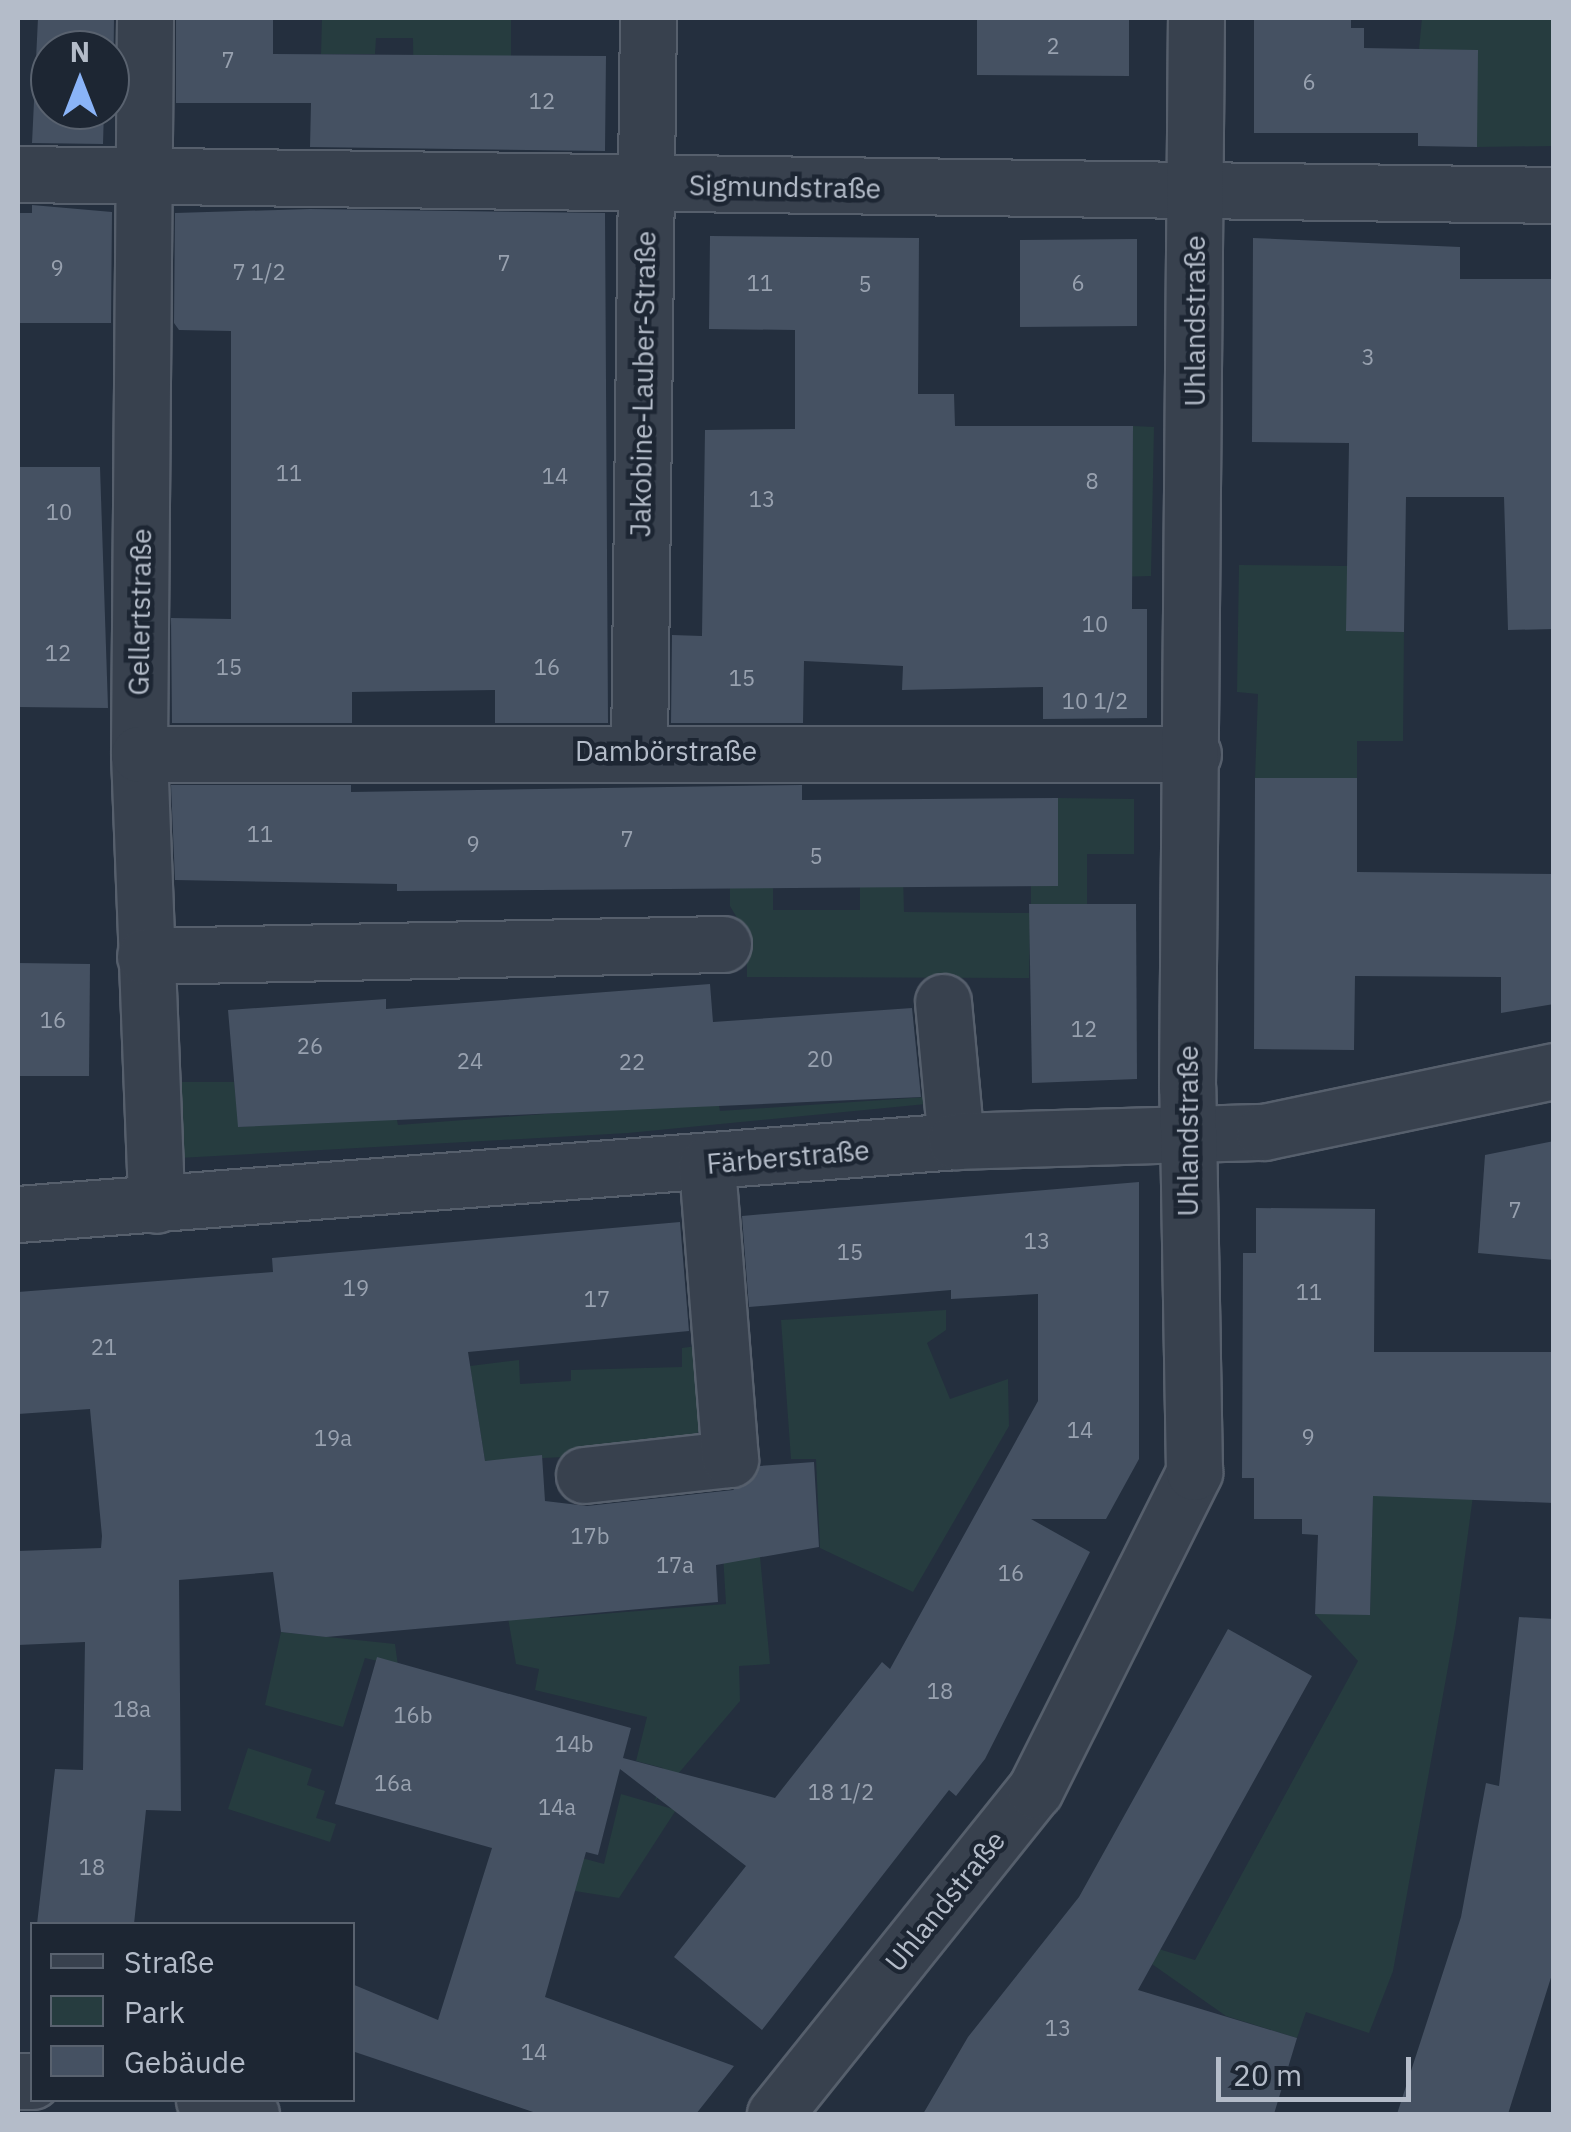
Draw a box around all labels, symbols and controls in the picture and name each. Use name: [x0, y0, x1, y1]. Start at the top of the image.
north arrow: [30, 30, 130, 130]
text: N: [70, 33, 90, 70]
house number: 2: [1046, 33, 1060, 59]
house number: 7: [221, 47, 235, 73]
house number: 6: [1302, 69, 1316, 95]
house number: 12: [529, 88, 555, 114]
street label: Sigmundstraße: [689, 169, 881, 205]
street label: Jakobine-Lauber-Straße: [624, 231, 662, 537]
street label: Uhlandstraße: [1178, 235, 1212, 407]
house number: 7: [497, 250, 511, 276]
house number: 9: [50, 255, 64, 281]
house number: 7 1/2: [232, 259, 286, 285]
house number: 11: [747, 270, 773, 296]
house number: 6: [1071, 270, 1085, 296]
house number: 5: [858, 271, 872, 297]
house number: 3: [1361, 344, 1375, 370]
house number: 11: [276, 460, 302, 486]
house number: 14: [542, 463, 568, 489]
house number: 8: [1085, 468, 1099, 494]
house number: 13: [749, 486, 775, 512]
house number: 10: [46, 499, 72, 525]
street label: Gellertstraße: [122, 528, 158, 696]
house number: 10: [1082, 611, 1108, 637]
house number: 12: [45, 640, 71, 666]
house number: 15: [216, 654, 242, 680]
house number: 16: [534, 654, 560, 680]
house number: 15: [729, 665, 755, 691]
house number: 10 1/2: [1062, 688, 1128, 714]
street label: Dambörstraße: [575, 734, 757, 768]
house number: 11: [247, 821, 273, 847]
house number: 7: [620, 826, 634, 852]
house number: 9: [466, 831, 480, 857]
house number: 5: [809, 843, 823, 869]
house number: 16: [40, 1007, 66, 1033]
house number: 12: [1071, 1016, 1097, 1042]
house number: 26: [297, 1033, 323, 1059]
street label: Uhlandstraße: [1171, 1045, 1205, 1217]
house number: 20: [807, 1046, 833, 1072]
house number: 24: [457, 1048, 483, 1074]
house number: 22: [619, 1049, 645, 1075]
street label: Färberstraße: [705, 1133, 871, 1181]
house number: 7: [1508, 1197, 1522, 1223]
house number: 13: [1024, 1228, 1050, 1254]
house number: 15: [837, 1239, 863, 1265]
house number: 19: [343, 1275, 369, 1301]
house number: 11: [1296, 1279, 1322, 1305]
house number: 17: [584, 1286, 610, 1312]
house number: 21: [91, 1334, 117, 1360]
house number: 14: [1067, 1417, 1093, 1443]
house number: 9: [1301, 1424, 1315, 1450]
house number: 19a: [314, 1425, 352, 1451]
house number: 17b: [570, 1523, 610, 1549]
house number: 17a: [656, 1552, 694, 1578]
house number: 16: [998, 1560, 1024, 1586]
house number: 18: [927, 1678, 953, 1704]
house number: 18a: [113, 1696, 151, 1722]
house number: 16b: [393, 1702, 433, 1728]
house number: 14b: [554, 1731, 594, 1757]
house number: 16a: [374, 1770, 412, 1796]
house number: 18 1/2: [808, 1779, 874, 1805]
house number: 14a: [538, 1794, 576, 1820]
street label: Uhlandstraße: [878, 1824, 1012, 1978]
house number: 18: [79, 1854, 105, 1880]
legend: [30, 1922, 355, 2102]
text: Straße: [124, 1942, 215, 1981]
text: Park: [124, 1992, 185, 2031]
house number: 13: [1045, 2015, 1071, 2041]
scale bar: [1221, 2037, 1416, 2099]
house number: 14: [521, 2039, 547, 2065]
text: Gebäude: [124, 2042, 246, 2081]
text: 20 m: [1233, 2055, 1302, 2094]

